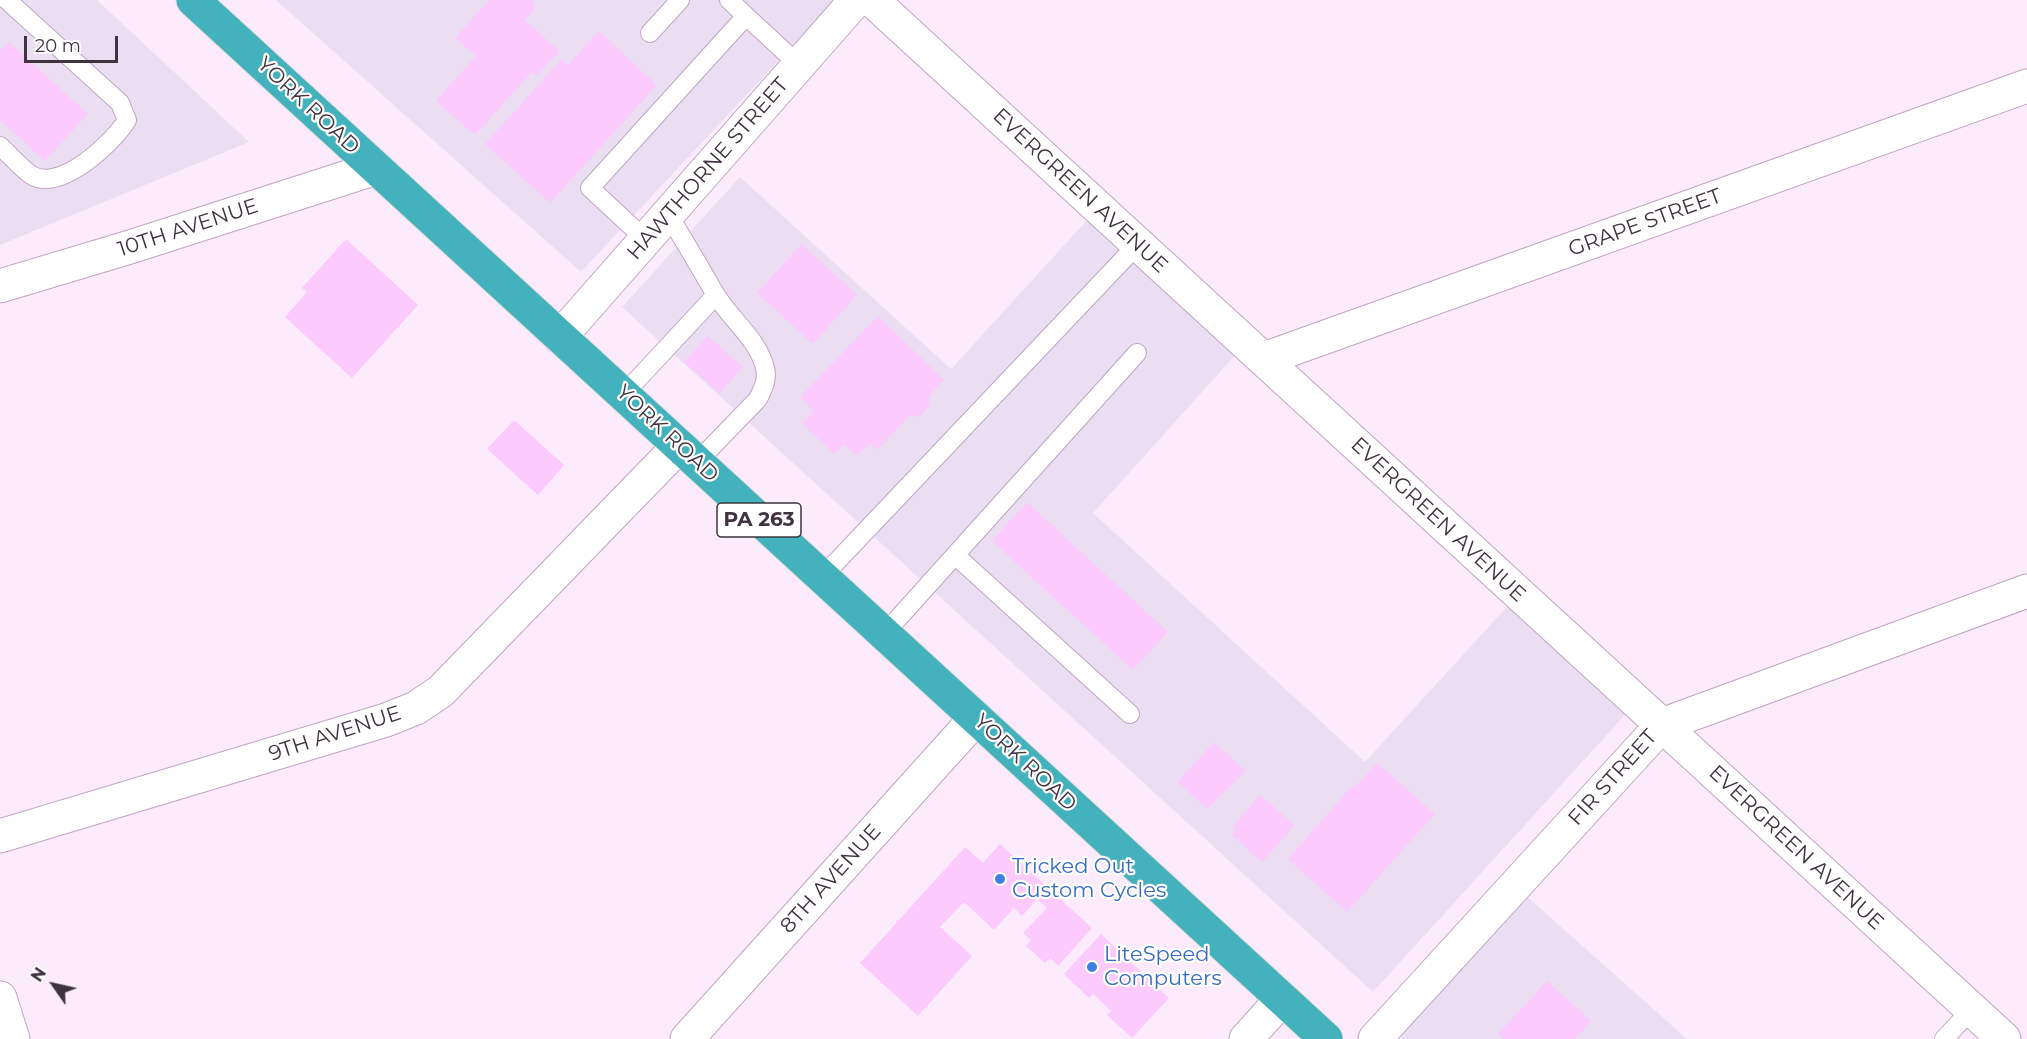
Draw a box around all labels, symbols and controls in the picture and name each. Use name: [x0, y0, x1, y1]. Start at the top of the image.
scale bar: [27, 24, 122, 62]
text: 20 m: [35, 35, 81, 57]
street label: YORK ROAD: [252, 52, 364, 160]
street label: HAWTHORNE STREET: [622, 73, 794, 265]
street label: EVERGREEN AVENUE: [987, 103, 1173, 279]
street label: GRAPE STREET: [1565, 184, 1725, 262]
street label: 10TH AVENUE: [115, 193, 261, 263]
street label: YORK ROAD: [611, 380, 723, 488]
street label: EVERGREEN AVENUE: [1345, 432, 1531, 608]
road number: PA 263: [717, 503, 801, 537]
street label: 9TH AVENUE: [266, 701, 404, 767]
street label: YORK ROAD: [969, 709, 1081, 817]
street label: FIR STREET: [1563, 725, 1663, 831]
street label: EVERGREEN AVENUE: [1703, 760, 1889, 936]
street label: 8TH AVENUE: [775, 819, 887, 939]
place label: Tricked Out Custom Cycles: [1012, 854, 1166, 904]
marker: Tricked Out Custom Cycles: [993, 872, 1007, 886]
place label: LiteSpeed Computers: [1104, 942, 1222, 992]
north arrow: [24, 955, 84, 1015]
marker: LiteSpeed Computers: [1085, 960, 1099, 974]
text: N: [27, 964, 50, 985]

